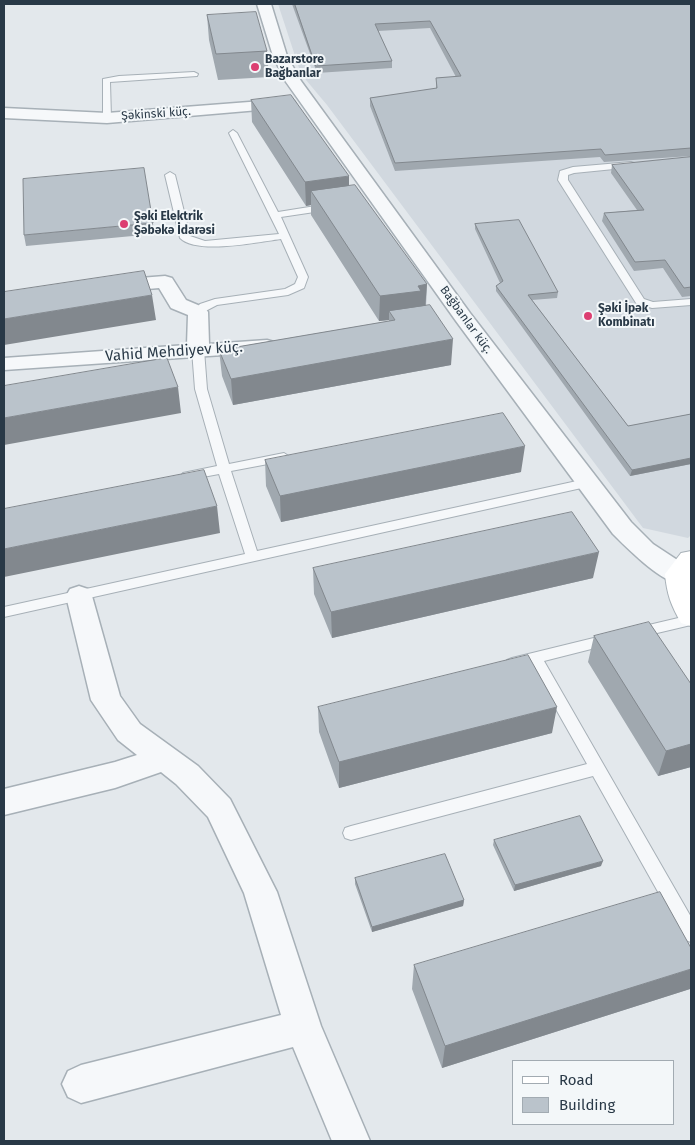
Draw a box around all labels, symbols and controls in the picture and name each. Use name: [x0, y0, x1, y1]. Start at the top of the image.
place label: Bazarstore Bağbanlar: [265, 53, 324, 81]
marker: Bazarstore Bağbanlar: [249, 61, 261, 73]
street label: Şəkinski küç.: [121, 104, 191, 124]
place label: Şəki Elektrik Şəbəkə İdarəsi: [134, 210, 215, 238]
marker: Şəki Elektrik Şəbəkə İdarəsi: [118, 218, 130, 230]
street label: Bağbanlar küç.: [437, 283, 495, 357]
place label: Şəki İpək Kombinatı: [598, 302, 655, 330]
marker: Şəki İpək Kombinatı: [582, 310, 594, 322]
street label: Vahid Mehdiyev küç.: [105, 338, 243, 366]
legend: [512, 1060, 675, 1125]
text: Road: [559, 1071, 594, 1089]
text: Building: [559, 1096, 615, 1114]

